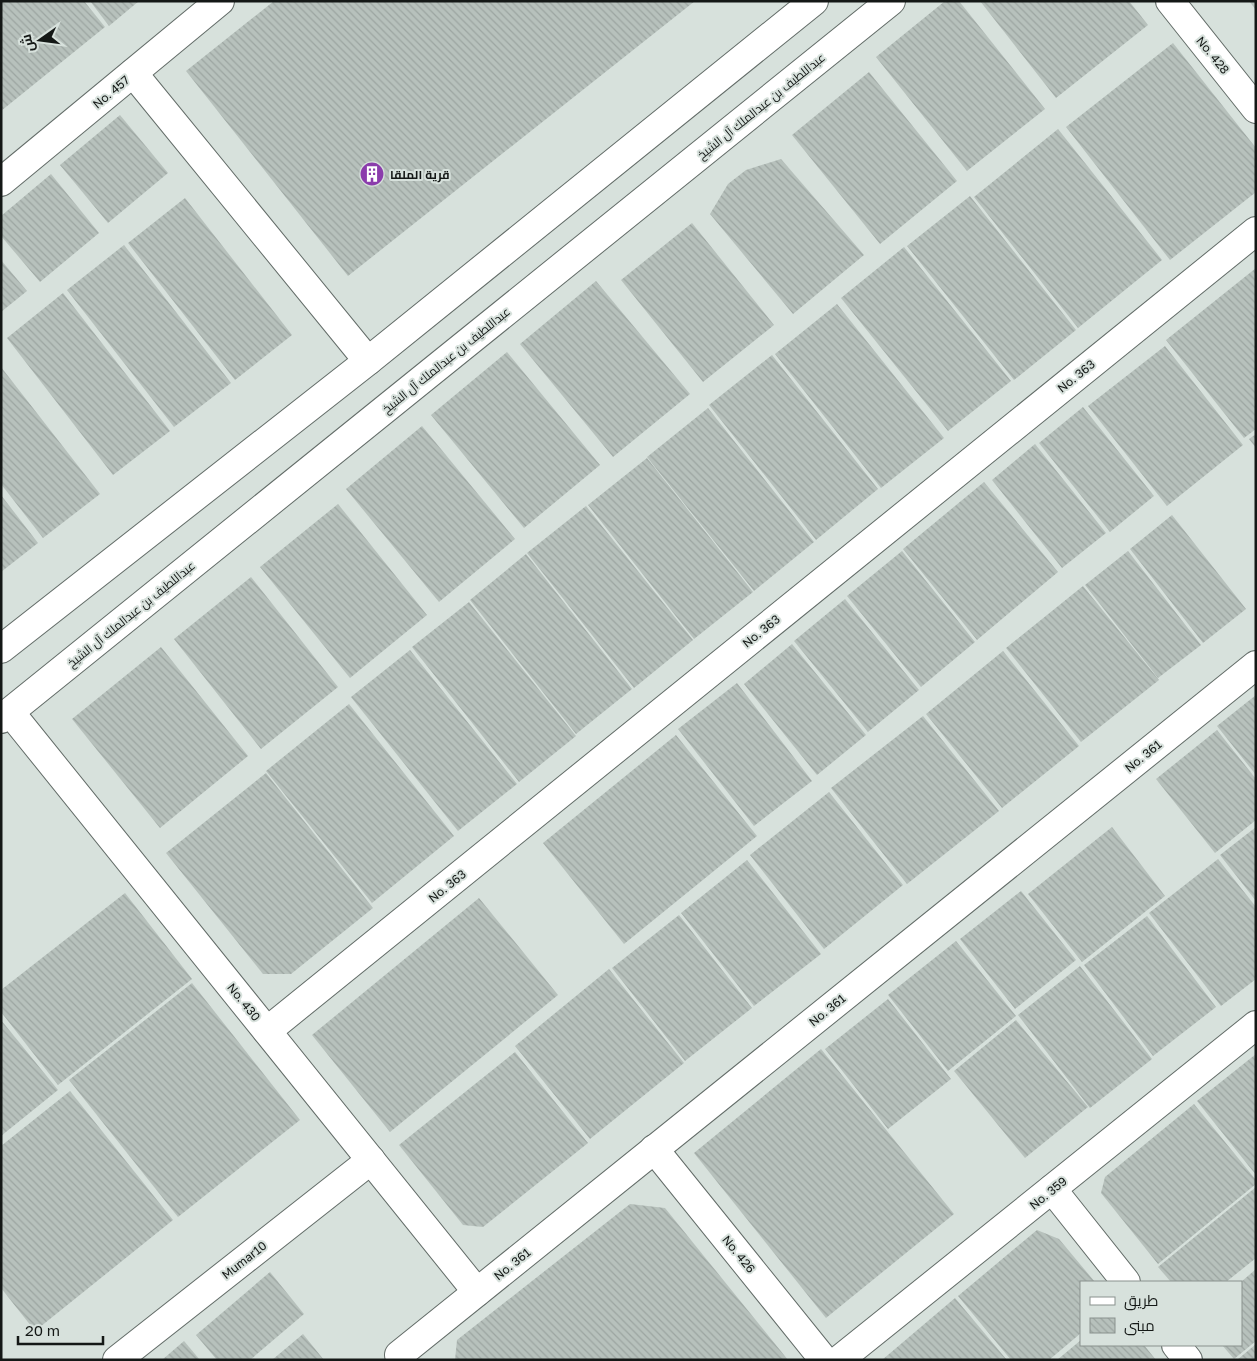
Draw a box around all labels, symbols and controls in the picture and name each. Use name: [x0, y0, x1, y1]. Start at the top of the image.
north arrow: [15, 15, 65, 65]
text: ش: [16, 32, 38, 54]
street label: No. 428: [1193, 33, 1233, 77]
street label: عبداللطيف بن عبدالملك آل الشيخ: [694, 50, 829, 163]
street label: No. 457: [90, 72, 132, 112]
building icon: قرية الملقا: [359, 161, 385, 187]
place label: قرية الملقا: [390, 167, 450, 183]
street label: عبداللطيف بن عبدالملك آل الشيخ: [379, 304, 514, 417]
street label: No. 363: [1054, 356, 1098, 396]
street label: عبداللطيف بن عبدالملك آل الشيخ: [64, 558, 199, 671]
street label: No. 363: [739, 611, 783, 651]
street label: No. 361: [1122, 737, 1164, 775]
street label: No. 363: [425, 866, 469, 906]
street label: No. 430: [224, 980, 264, 1024]
street label: No. 361: [806, 991, 848, 1029]
street label: No. 359: [1026, 1173, 1070, 1213]
street label: No. 426: [719, 1232, 759, 1276]
street label: Mumar10: [219, 1238, 269, 1282]
street label: No. 361: [491, 1245, 533, 1283]
legend: [1080, 1281, 1242, 1346]
text: طريق: [1124, 1291, 1158, 1311]
scale bar: [18, 1314, 102, 1346]
text: مبنى: [1124, 1316, 1155, 1336]
text: 20 m: [25, 1321, 60, 1339]

